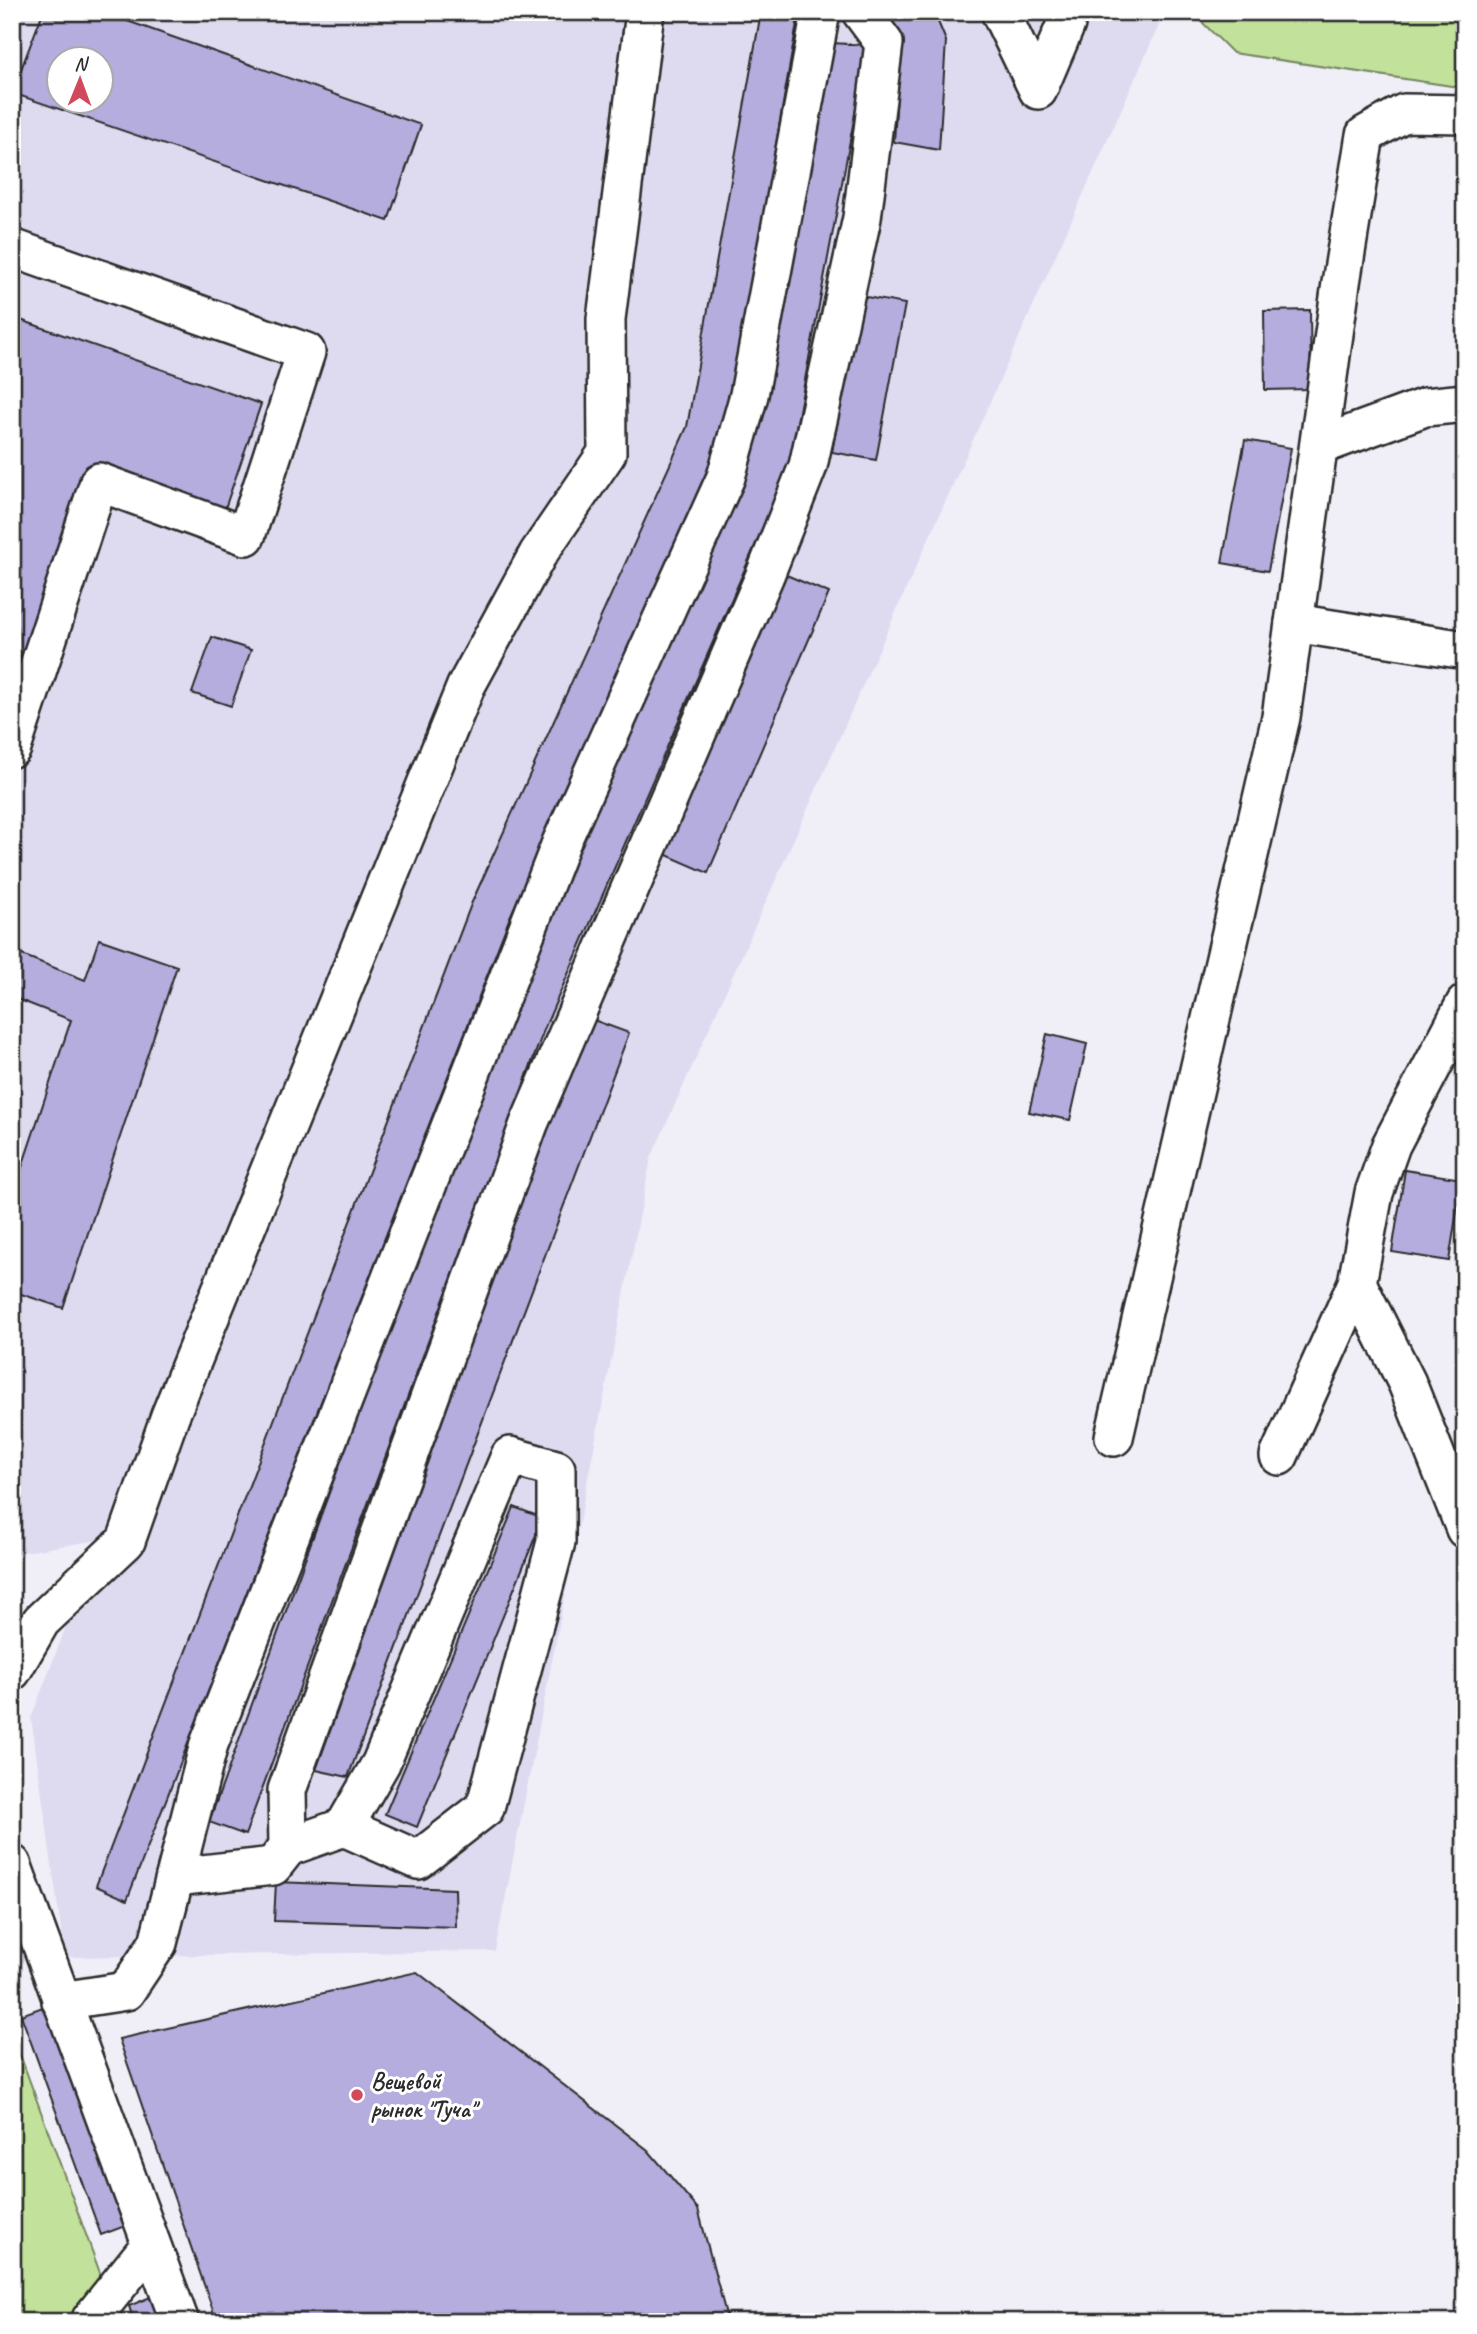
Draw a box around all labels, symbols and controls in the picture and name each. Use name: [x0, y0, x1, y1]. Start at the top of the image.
north arrow: [46, 46, 116, 116]
text: N: [74, 52, 90, 76]
place label: Вещевой рынок "Туча": [371, 2066, 481, 2124]
marker: Вещевой рынок "Туча": [349, 2087, 365, 2103]

